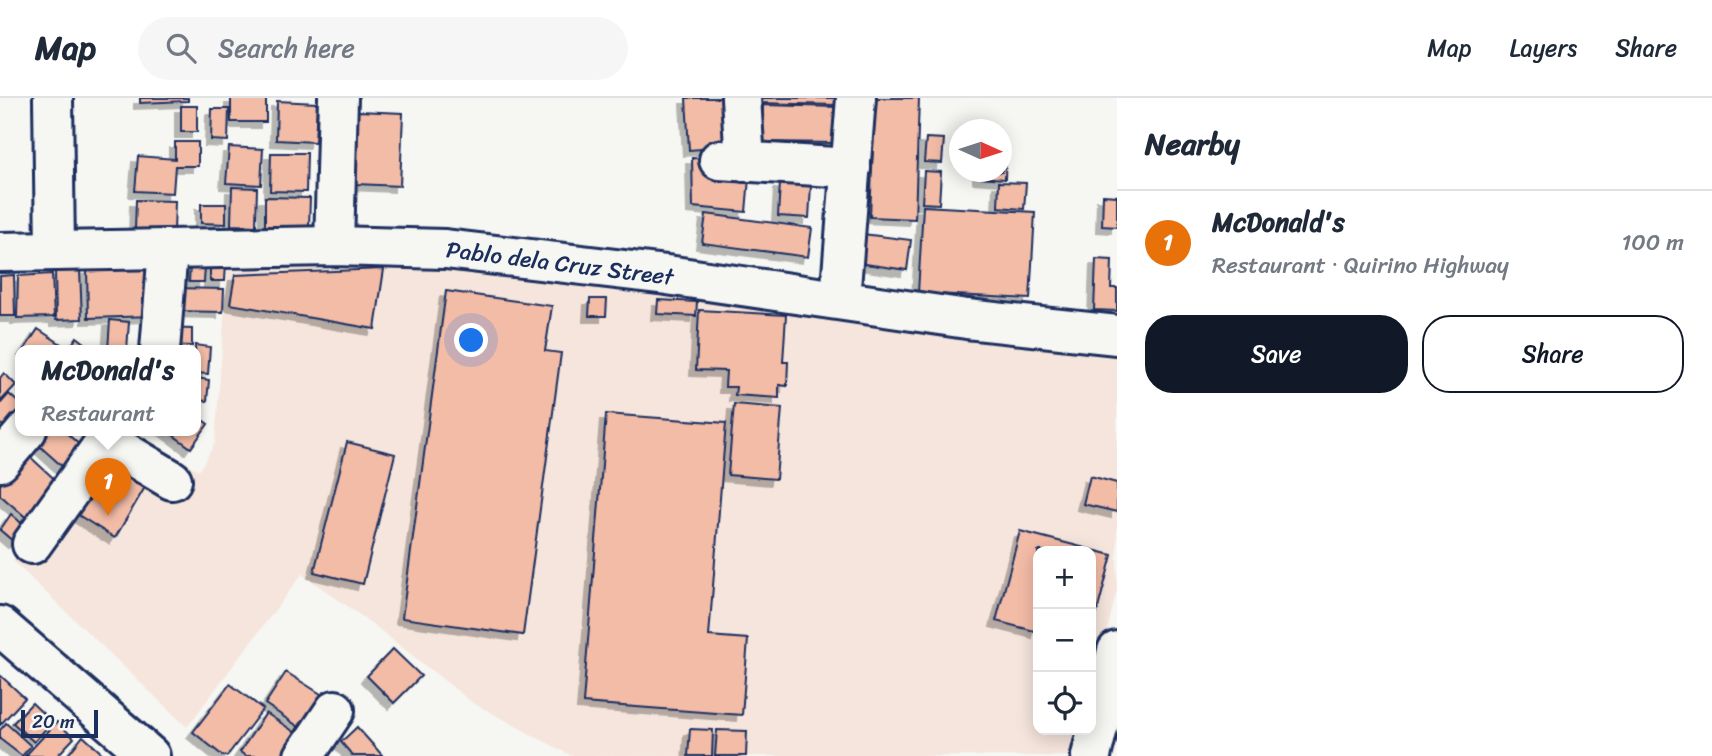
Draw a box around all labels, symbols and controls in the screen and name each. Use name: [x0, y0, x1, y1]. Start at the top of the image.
search box: [138, 17, 628, 80]
text: Map: [35, 19, 96, 77]
text: Search here: [218, 25, 355, 71]
text: Map: [1427, 27, 1472, 69]
text: Layers: [1510, 27, 1577, 69]
text: Share: [1615, 27, 1677, 69]
icon: search: [162, 29, 200, 67]
text: Nearby: [1145, 117, 1240, 171]
north arrow: [949, 119, 1012, 182]
text: McDonald's: [1212, 199, 1345, 245]
text: 1: [1163, 222, 1173, 263]
text: 100 m: [1621, 222, 1684, 263]
street label: Pablo dela Cruz Street: [444, 229, 678, 298]
text: Restaurant · Quirino Highway: [1212, 245, 1509, 286]
button: Save: [1145, 315, 1408, 393]
button: Share: [1422, 315, 1684, 393]
your location: [454, 323, 488, 357]
popup: [15, 345, 201, 436]
text: McDonald's: [42, 347, 174, 393]
text: Restaurant: [42, 393, 155, 434]
pin: 1: [85, 458, 131, 516]
map controls: [1033, 546, 1096, 735]
button: +: [1033, 546, 1096, 609]
button: −: [1033, 609, 1096, 672]
button: locate: [1033, 672, 1096, 735]
text: 20 m: [32, 705, 75, 738]
scale bar: [21, 707, 98, 739]

